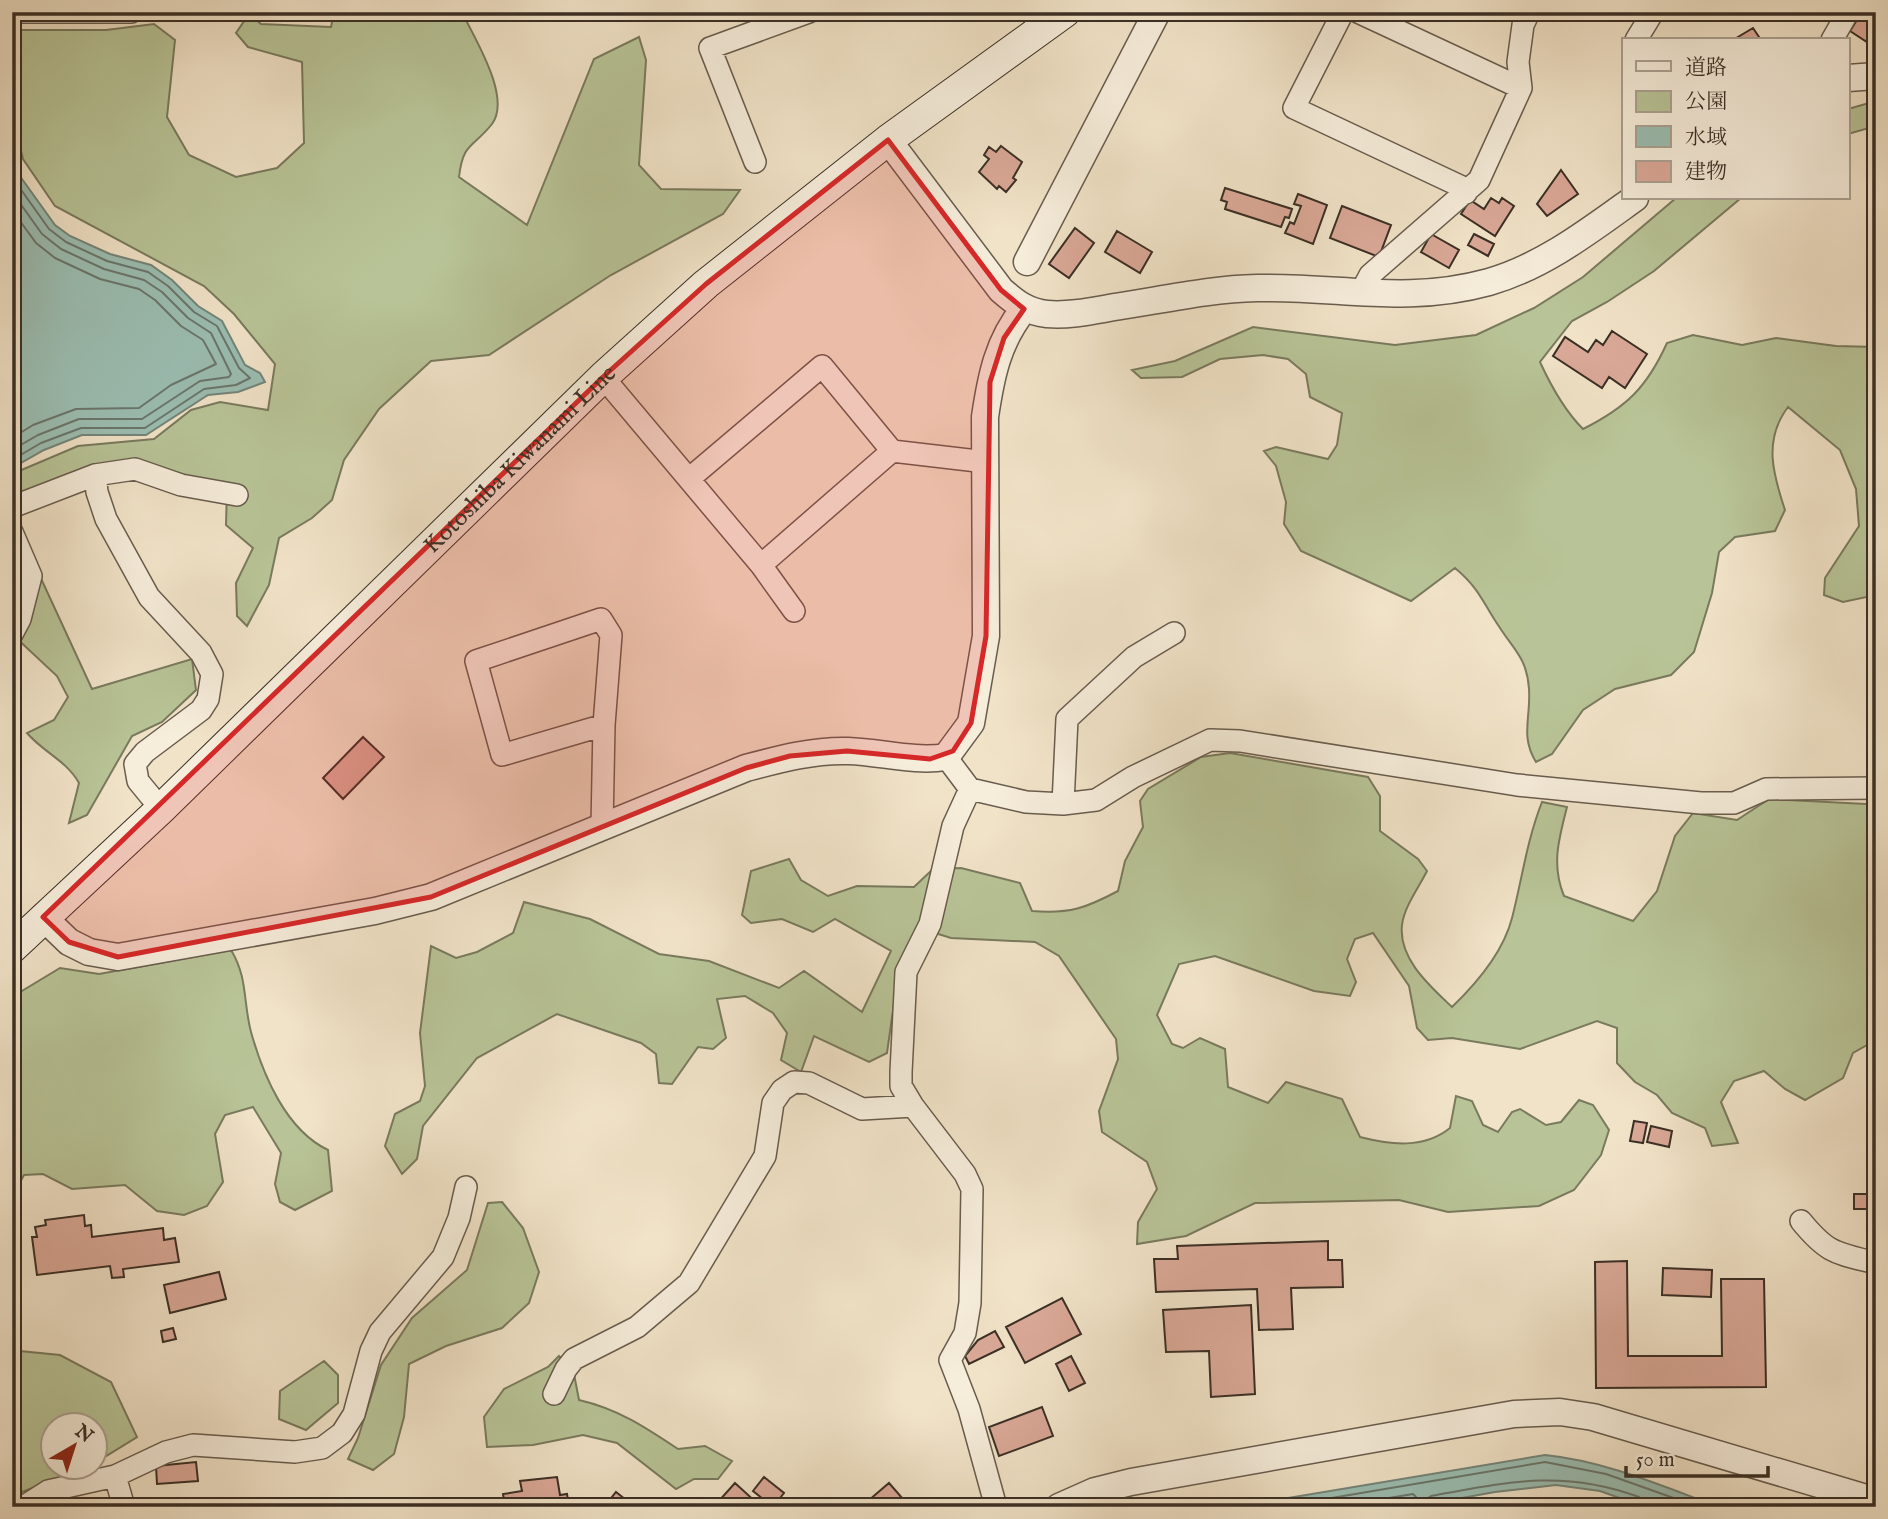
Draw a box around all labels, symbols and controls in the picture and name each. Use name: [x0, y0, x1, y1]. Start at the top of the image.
legend: [1622, 38, 1850, 200]
text: 道路: [1685, 55, 1727, 82]
text: 公園: [1685, 89, 1727, 116]
text: 水域: [1685, 125, 1727, 152]
text: 建物: [1685, 159, 1727, 186]
street label: Kotoshiba Kiwanami Line: [418, 359, 623, 561]
north arrow: [38, 1410, 108, 1480]
text: N: [69, 1419, 98, 1449]
scale bar: [1626, 1435, 1767, 1479]
text: 50 m: [1636, 1447, 1675, 1474]

